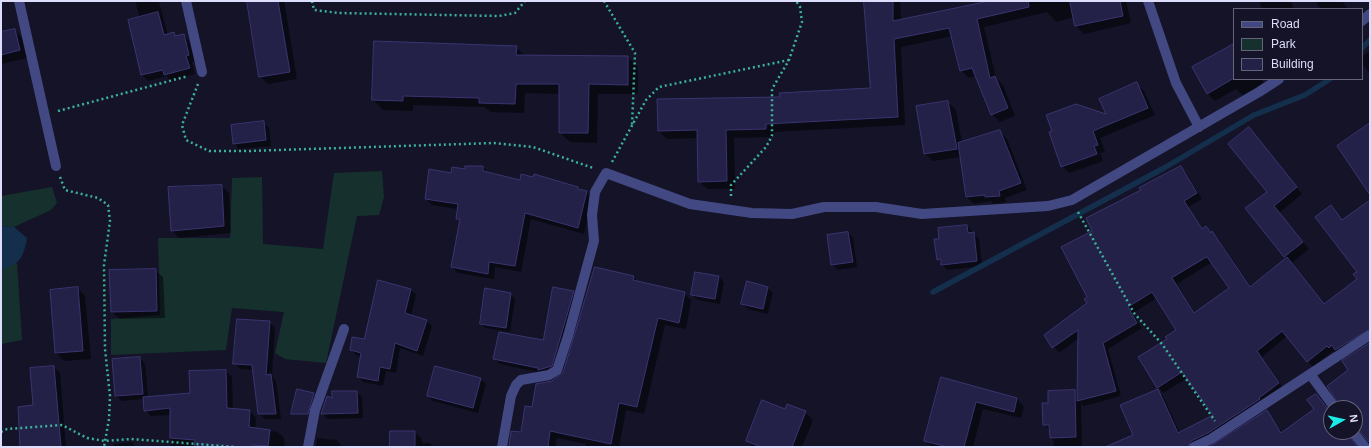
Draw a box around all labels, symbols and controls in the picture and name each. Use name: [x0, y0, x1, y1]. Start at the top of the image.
legend: [1233, 8, 1363, 80]
text: Road: [1271, 17, 1300, 31]
text: Park: [1271, 37, 1296, 51]
text: Building: [1271, 57, 1314, 71]
north arrow: [1323, 400, 1363, 440]
text: N: [1347, 414, 1360, 423]

